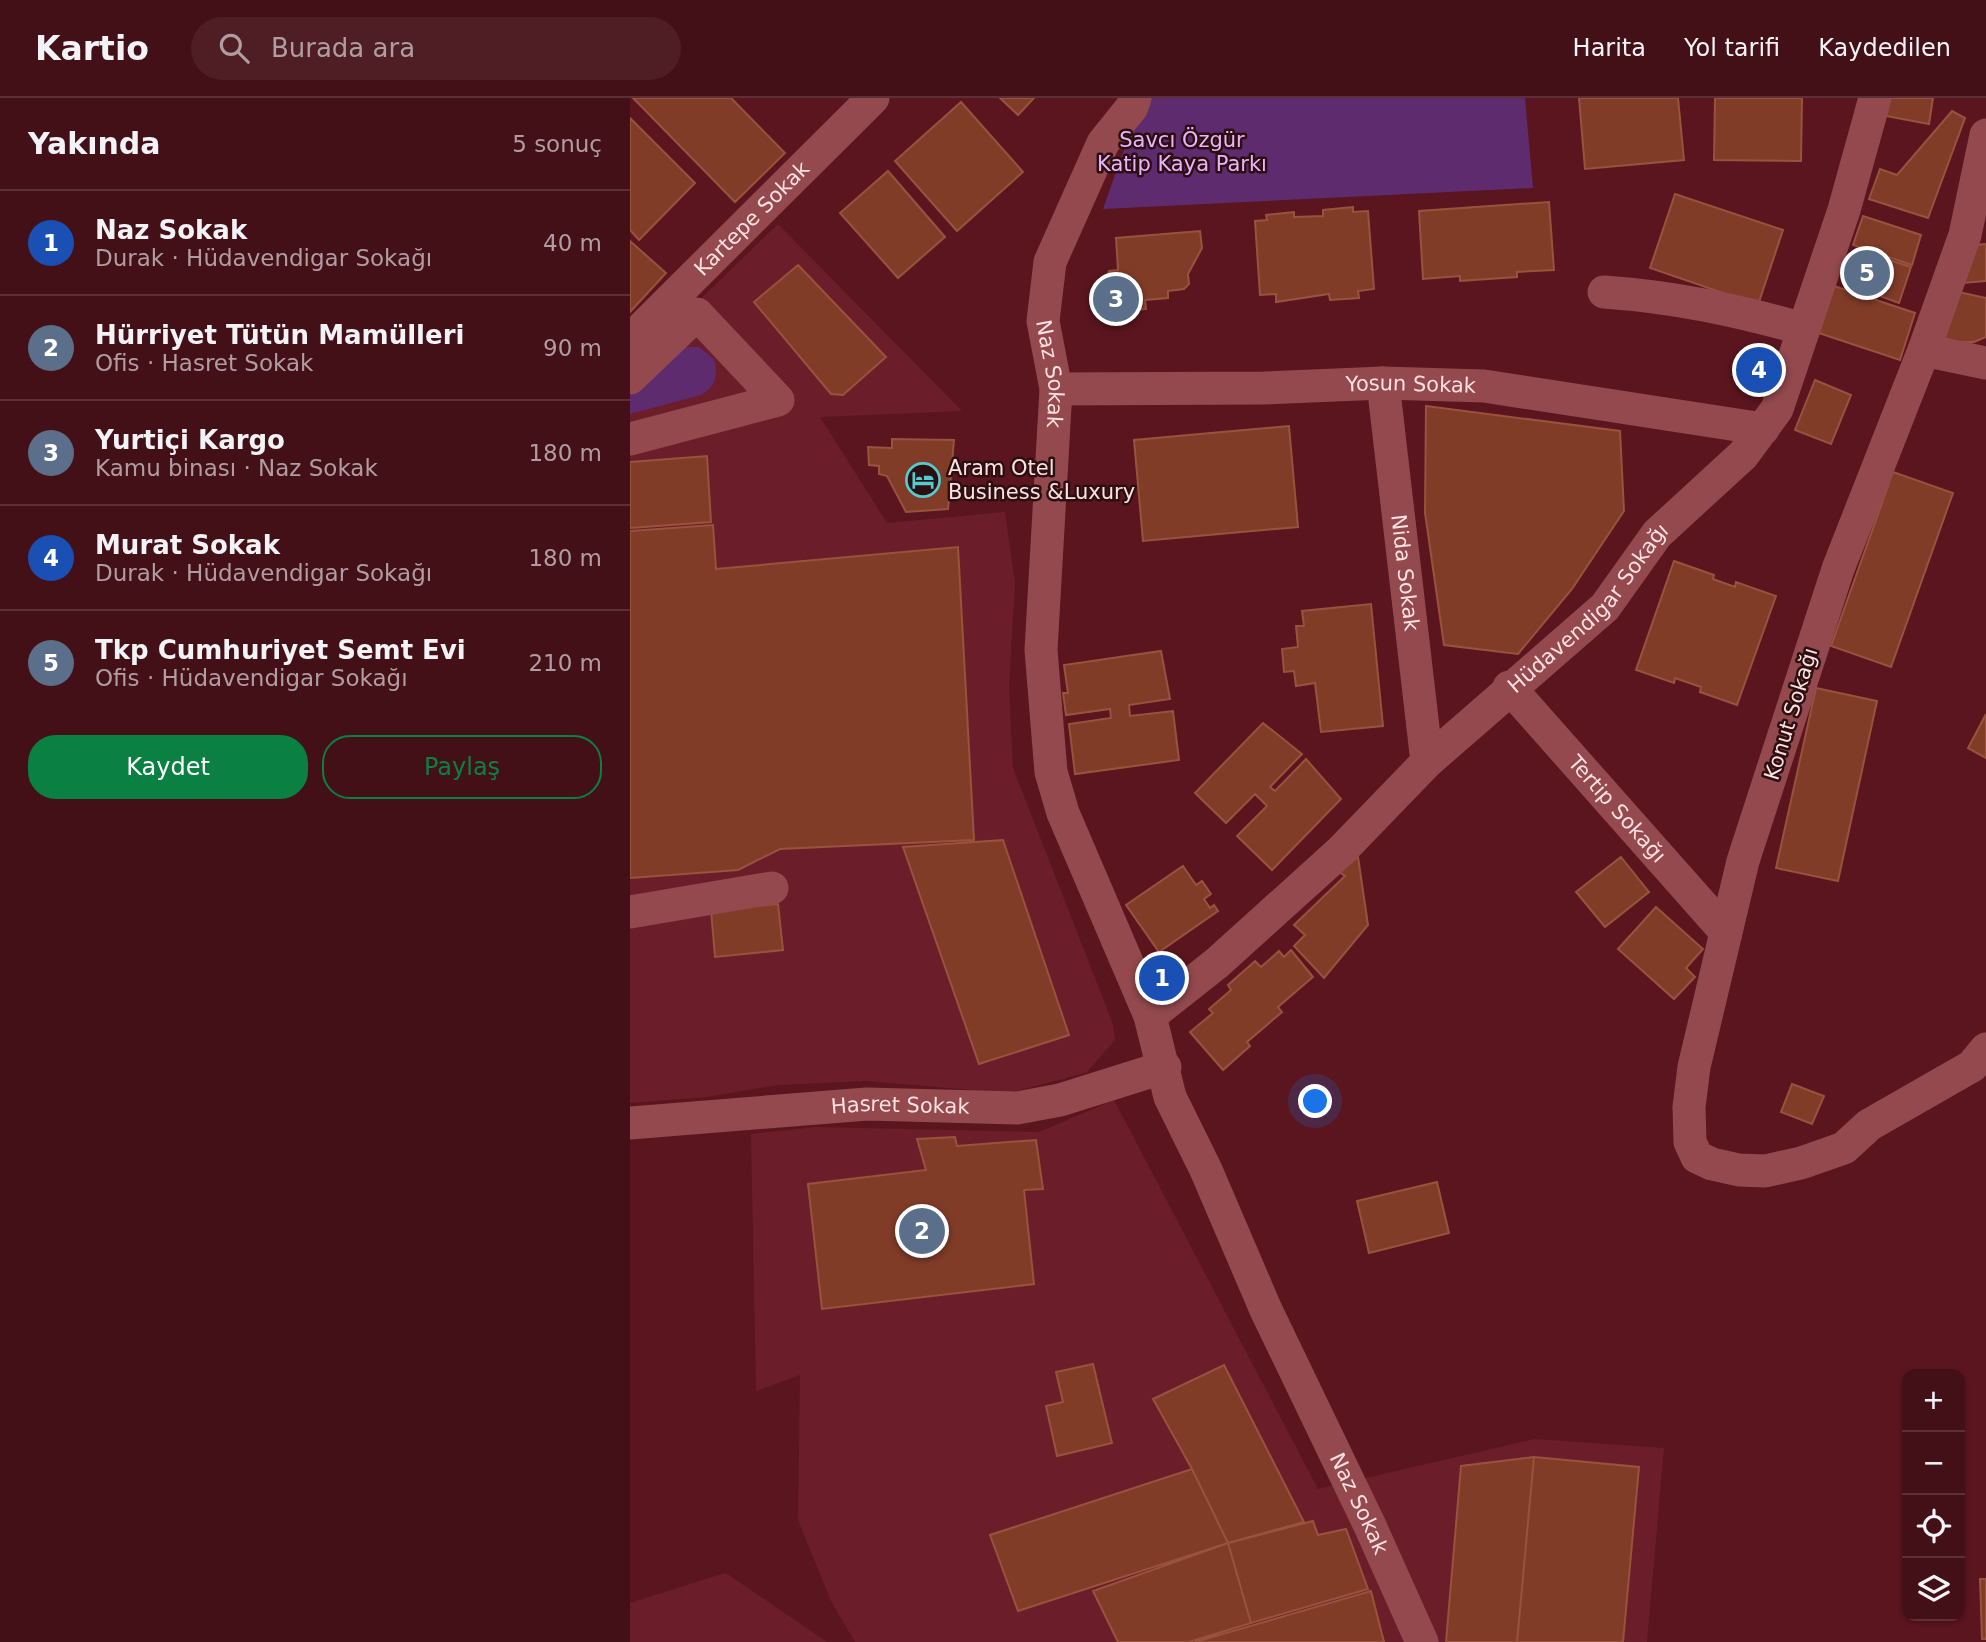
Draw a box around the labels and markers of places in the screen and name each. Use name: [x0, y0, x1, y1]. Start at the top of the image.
pin: 5: [1844, 247, 1890, 299]
pin: 3: [1093, 273, 1139, 325]
pin: 4: [1736, 344, 1782, 396]
place label: Aram Otel Business &Luxury: [948, 456, 1135, 504]
hotel icon: Aram Otel Business &Luxury: [904, 461, 942, 499]
pin: 1: [1139, 952, 1185, 1004]
pin: 2: [899, 1205, 945, 1257]

